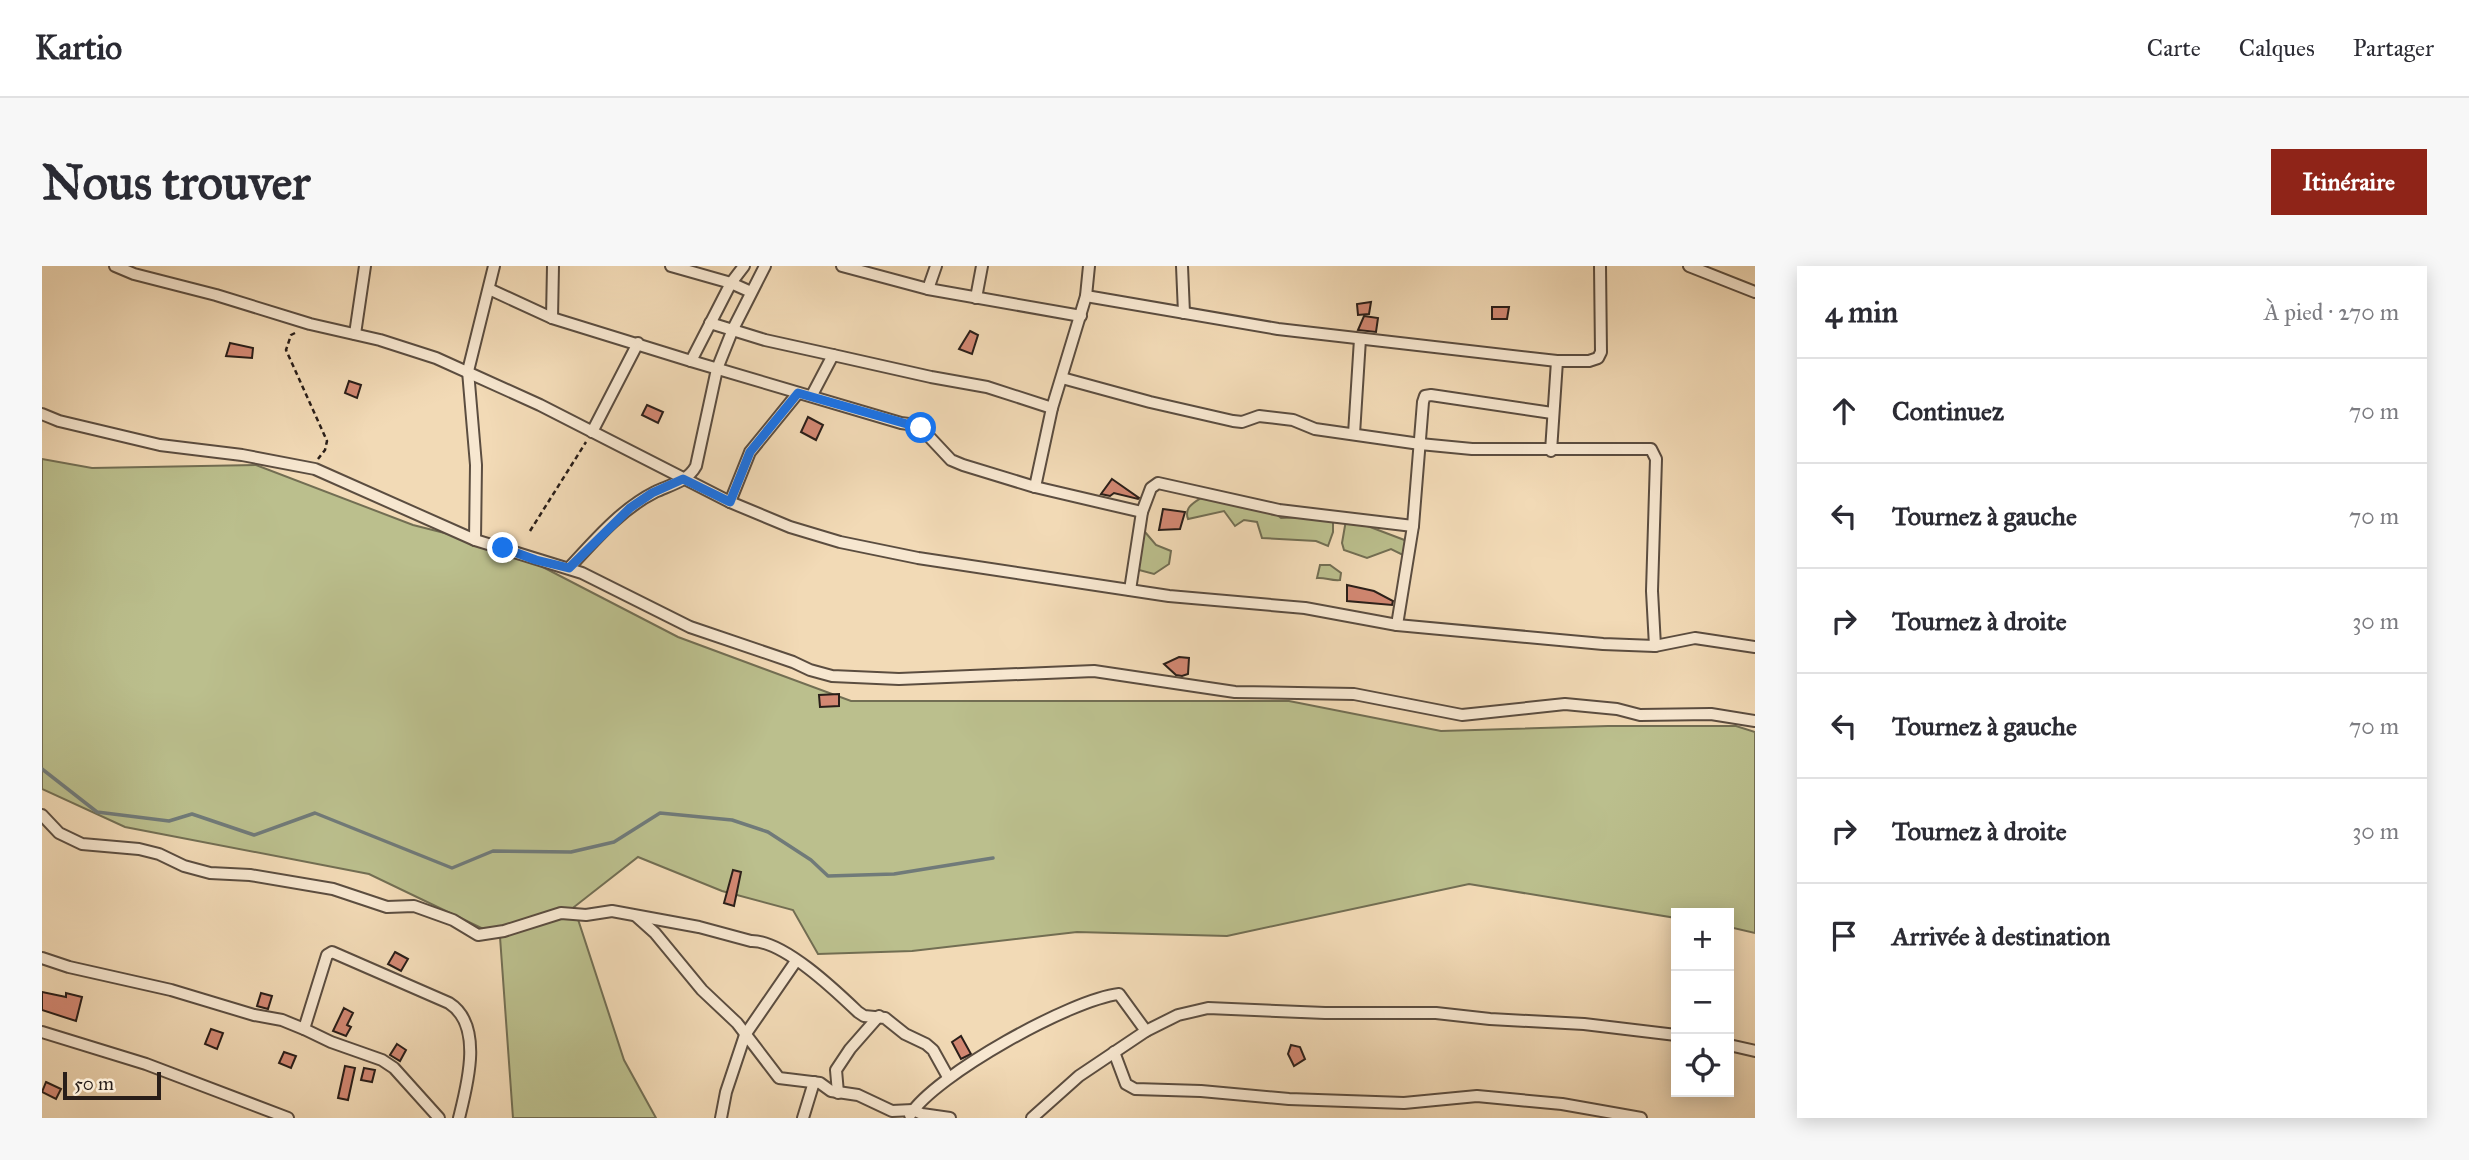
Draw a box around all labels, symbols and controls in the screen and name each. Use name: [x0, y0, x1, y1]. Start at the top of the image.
text: Kartio: [35, 28, 122, 68]
text: Carte: [2147, 33, 2201, 63]
text: Calques: [2239, 33, 2315, 63]
text: Partager: [2353, 33, 2434, 63]
button: Itinéraire: [2271, 149, 2427, 215]
text: Nous trouver: [42, 153, 310, 212]
text: 4 min: [1825, 294, 1898, 330]
text: À pied · 270 m: [2264, 298, 2399, 326]
icon: ahead: [1825, 392, 1863, 430]
text: Continuez: [1892, 395, 2004, 427]
text: 70 m: [2349, 397, 2399, 425]
route start: [905, 412, 936, 443]
icon: left: [1825, 497, 1863, 535]
text: Tournez à gauche: [1892, 500, 2077, 532]
text: 70 m: [2349, 502, 2399, 530]
route end: [487, 532, 518, 563]
icon: right: [1825, 602, 1863, 640]
text: Tournez à droite: [1892, 605, 2067, 637]
text: 30 m: [2352, 607, 2399, 635]
icon: left: [1825, 707, 1863, 745]
text: Tournez à gauche: [1892, 710, 2077, 742]
text: 70 m: [2349, 712, 2399, 740]
icon: right: [1825, 812, 1863, 850]
text: Tournez à droite: [1892, 815, 2067, 847]
text: 30 m: [2352, 817, 2399, 845]
map controls: [1671, 908, 1734, 1097]
button: +: [1671, 908, 1734, 971]
icon: arrive: [1825, 917, 1863, 955]
text: Arrivée à destination: [1892, 920, 2110, 952]
button: −: [1671, 971, 1734, 1034]
button: locate: [1671, 1034, 1734, 1097]
scale bar: [63, 1069, 161, 1101]
text: 50 m: [74, 1072, 114, 1095]

